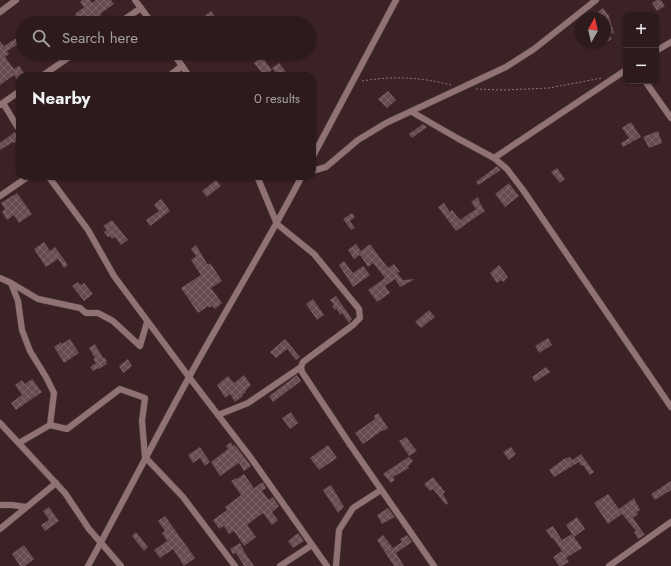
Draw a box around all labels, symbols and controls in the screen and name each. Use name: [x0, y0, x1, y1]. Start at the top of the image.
north arrow: [575, 12, 611, 48]
map controls: [623, 12, 659, 84]
button: +: [623, 12, 659, 48]
search box: [16, 16, 316, 60]
icon: search: [30, 27, 52, 49]
text: Search here: [62, 27, 138, 49]
button: −: [623, 48, 659, 84]
text: Nearby: [32, 86, 90, 110]
text: 0 results: [254, 89, 300, 108]

